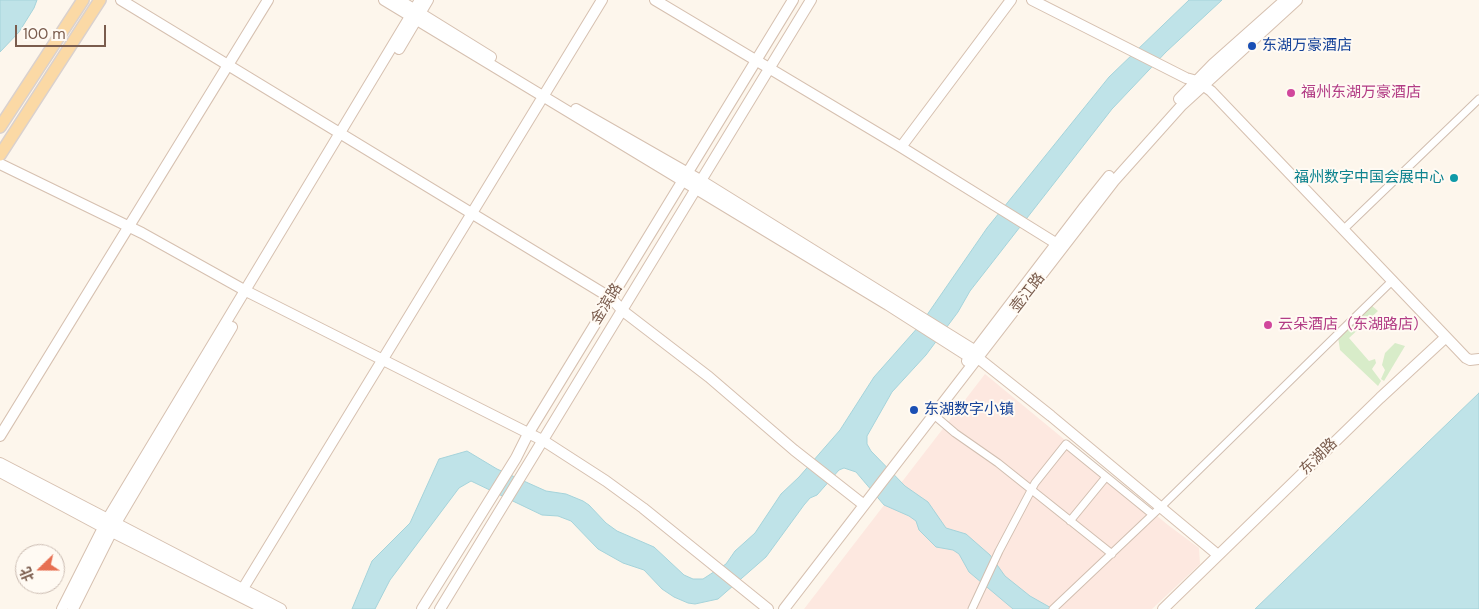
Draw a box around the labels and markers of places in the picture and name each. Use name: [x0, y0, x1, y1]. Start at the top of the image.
place label: 东湖万豪酒店: [1262, 37, 1352, 55]
marker: 东湖万豪酒店: [1246, 40, 1258, 52]
place label: 福州东湖万豪酒店: [1301, 84, 1421, 102]
marker: 福州东湖万豪酒店: [1285, 87, 1297, 99]
place label: 福州数字中国会展中心: [1294, 169, 1444, 187]
marker: 福州数字中国会展中心: [1448, 172, 1460, 184]
place label: 云朵酒店（东湖路店）: [1278, 316, 1428, 334]
marker: 云朵酒店（东湖路店）: [1262, 319, 1274, 331]
place label: 东湖数字小镇: [924, 401, 1014, 419]
marker: 东湖数字小镇: [908, 404, 920, 416]

